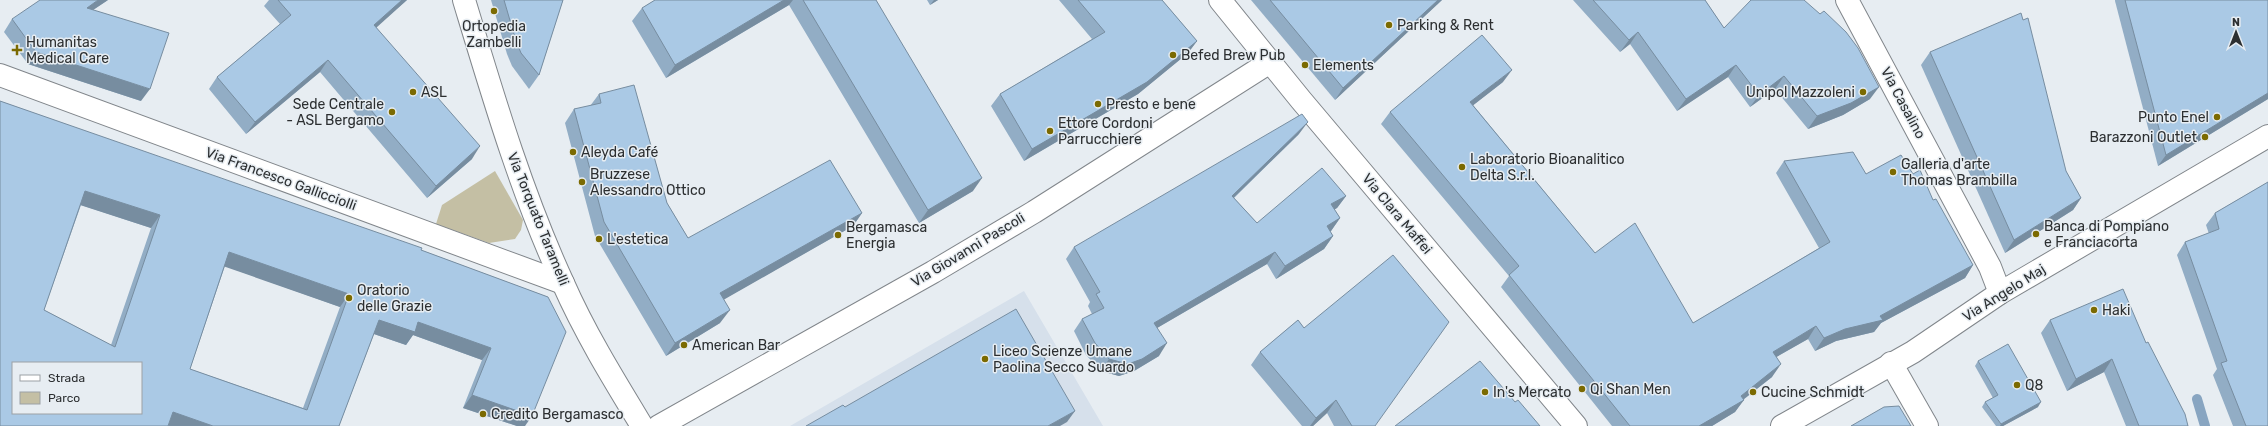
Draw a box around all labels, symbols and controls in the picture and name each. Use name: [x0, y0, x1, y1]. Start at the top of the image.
marker: Ortopedia Zambelli: [489, 6, 499, 16]
north arrow: [2216, 12, 2256, 52]
text: N: [2232, 16, 2240, 29]
place label: Parking & Rent: [1397, 17, 1494, 34]
place label: Ortopedia Zambelli: [462, 18, 526, 51]
marker: Parking & Rent: [1384, 20, 1394, 30]
place label: Humanitas Medical Care: [26, 34, 109, 67]
marker: Humanitas Medical Care: [11, 44, 23, 56]
place label: Befed Brew Pub: [1181, 47, 1285, 64]
marker: Befed Brew Pub: [1168, 50, 1178, 60]
place label: Elements: [1313, 57, 1374, 74]
marker: Elements: [1300, 60, 1310, 70]
street label: Via Casalino: [1877, 64, 1929, 142]
place label: ASL: [421, 84, 447, 101]
place label: Unipol Mazzoleni: [1746, 84, 1855, 101]
marker: ASL: [408, 87, 418, 97]
marker: Unipol Mazzoleni: [1858, 87, 1868, 97]
place label: Sede Centrale - ASL Bergamo: [286, 96, 384, 129]
place label: Presto e bene: [1106, 96, 1196, 113]
marker: Presto e bene: [1093, 99, 1103, 109]
marker: Sede Centrale - ASL Bergamo: [387, 107, 397, 117]
place label: Punto Enel: [2138, 109, 2209, 126]
marker: Punto Enel: [2212, 112, 2222, 122]
place label: Ettore Cordoni Parrucchiere: [1058, 115, 1153, 148]
marker: Ettore Cordoni Parrucchiere: [1045, 126, 1055, 136]
place label: Barazzoni Outlet: [2089, 129, 2198, 146]
marker: Barazzoni Outlet: [2200, 132, 2210, 142]
street label: Via Francesco Gallicciolli: [203, 144, 359, 214]
place label: Aleyda Café: [581, 144, 659, 161]
marker: Aleyda Café: [568, 147, 578, 157]
street label: Via Torquato Taramelli: [503, 150, 573, 288]
place label: Laboratorio Bioanalitico Delta S.r.l.: [1470, 151, 1625, 184]
place label: Galleria d'arte Thomas Brambilla: [1901, 156, 2017, 189]
marker: Laboratorio Bioanalitico Delta S.r.l.: [1457, 162, 1467, 172]
place label: Bruzzese Alessandro Ottico: [590, 166, 706, 199]
marker: Galleria d'arte Thomas Brambilla: [1888, 167, 1898, 177]
street label: Via Clara Maffei: [1358, 170, 1436, 258]
marker: Bruzzese Alessandro Ottico: [577, 177, 587, 187]
street label: Via Giovanni Pascoli: [908, 209, 1028, 291]
place label: Banca di Pompiano e Franciacorta: [2044, 218, 2169, 251]
place label: Bergamasca Energia: [846, 219, 927, 252]
marker: Banca di Pompiano e Franciacorta: [2031, 229, 2041, 239]
marker: Bergamasca Energia: [833, 230, 843, 240]
place label: L'estetica: [607, 231, 669, 248]
marker: L'estetica: [594, 234, 604, 244]
street label: Via Angelo Maj: [1959, 261, 2049, 325]
place label: Oratorio delle Grazie: [357, 282, 432, 315]
marker: Oratorio delle Grazie: [344, 293, 354, 303]
place label: Haki: [2102, 302, 2130, 319]
marker: Haki: [2089, 305, 2099, 315]
place label: American Bar: [692, 337, 781, 354]
marker: American Bar: [679, 340, 689, 350]
place label: Liceo Scienze Umane Paolina Secco Suardo: [993, 343, 1134, 376]
marker: Liceo Scienze Umane Paolina Secco Suardo: [980, 354, 990, 364]
legend: [12, 362, 142, 414]
text: Strada: [48, 371, 85, 385]
place label: Q8: [2025, 377, 2043, 394]
marker: Q8: [2012, 380, 2022, 390]
place label: Qi Shan Men: [1590, 381, 1671, 398]
place label: In's Mercato: [1493, 384, 1571, 401]
marker: Qi Shan Men: [1577, 384, 1587, 394]
place label: Cucine Schmidt: [1761, 384, 1865, 401]
marker: In's Mercato: [1480, 387, 1490, 397]
marker: Cucine Schmidt: [1748, 387, 1758, 397]
text: Parco: [48, 391, 80, 405]
place label: Credito Bergamasco: [491, 406, 624, 423]
marker: Credito Bergamasco: [478, 409, 488, 419]

